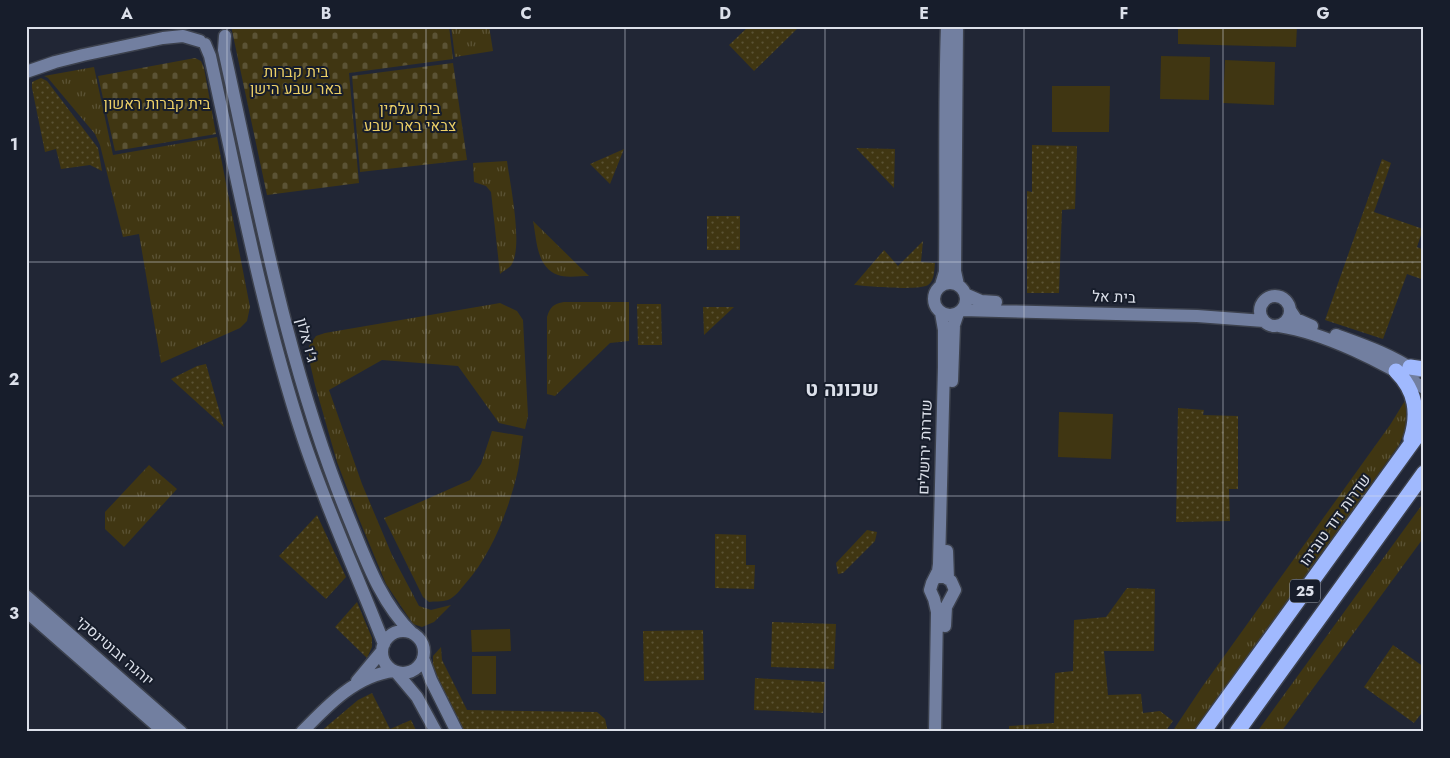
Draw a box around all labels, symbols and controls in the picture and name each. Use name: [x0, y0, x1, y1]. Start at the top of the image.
text: A: [120, 2, 133, 25]
text: B: [321, 2, 331, 25]
text: C: [520, 2, 532, 25]
text: D: [719, 2, 731, 25]
text: E: [919, 2, 929, 25]
text: F: [1120, 2, 1128, 25]
text: G: [1316, 2, 1330, 25]
park label: בית קברות באר שבע הישן: [250, 61, 342, 100]
park label: בית קברות ראשון: [104, 93, 210, 115]
park label: בית עלמין צבאי באר שבע: [364, 98, 456, 137]
text: 1: [10, 133, 18, 156]
street label: בית אל: [1092, 285, 1136, 309]
street label: ג'ו אלון: [291, 315, 324, 365]
text: 2: [9, 368, 19, 391]
district label: שכונה ט: [805, 375, 879, 404]
street label: שדרות ירושלים: [912, 399, 938, 495]
street label: שדרות דוד טוביהו: [1294, 469, 1376, 571]
road number: 25: [1290, 580, 1320, 602]
text: 3: [9, 602, 19, 625]
street label: יוהנה זבוטינסקי: [71, 611, 159, 691]

